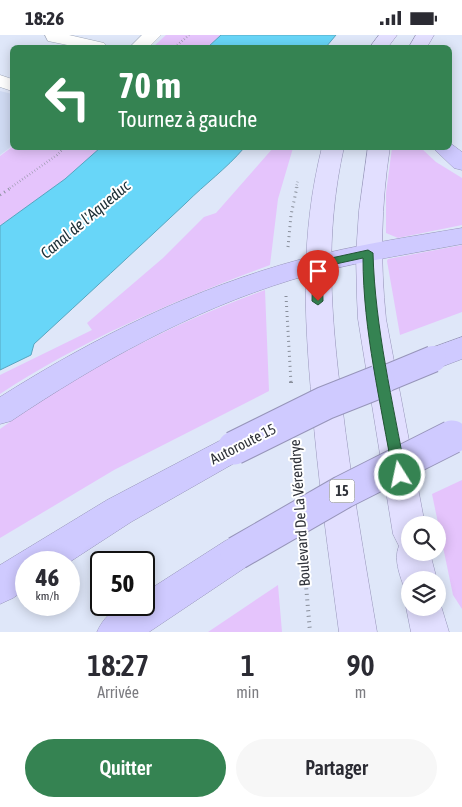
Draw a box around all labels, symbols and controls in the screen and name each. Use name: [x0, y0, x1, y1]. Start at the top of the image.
text: 18:26: [25, 7, 64, 29]
icon: left: [35, 65, 100, 130]
text: 70 m: [118, 65, 181, 105]
text: Tournez à gauche: [118, 106, 257, 132]
water label: Canal de l'Aqueduc: [37, 176, 135, 263]
pin: [297, 250, 339, 301]
icon: arrive: [304, 257, 332, 285]
street label: Autoroute 15: [207, 420, 279, 467]
street label: Boulevard De La Vérendrye: [286, 439, 313, 587]
position arrow: [373, 448, 425, 500]
road number: 15: [330, 479, 354, 503]
map controls: [401, 516, 446, 616]
button: search: [401, 516, 446, 561]
speed limit sign: 50: [90, 551, 155, 616]
text: 46: [36, 563, 59, 591]
button: layers: [401, 571, 446, 616]
text: km/h: [36, 589, 59, 603]
text: 18:27: [87, 648, 149, 682]
text: 1: [241, 648, 255, 682]
text: 90: [347, 648, 375, 682]
text: Arrivée: [97, 683, 139, 701]
text: min: [236, 683, 259, 701]
text: m: [355, 683, 366, 701]
button: Quitter: [25, 739, 226, 797]
button: Partager: [236, 739, 437, 797]

